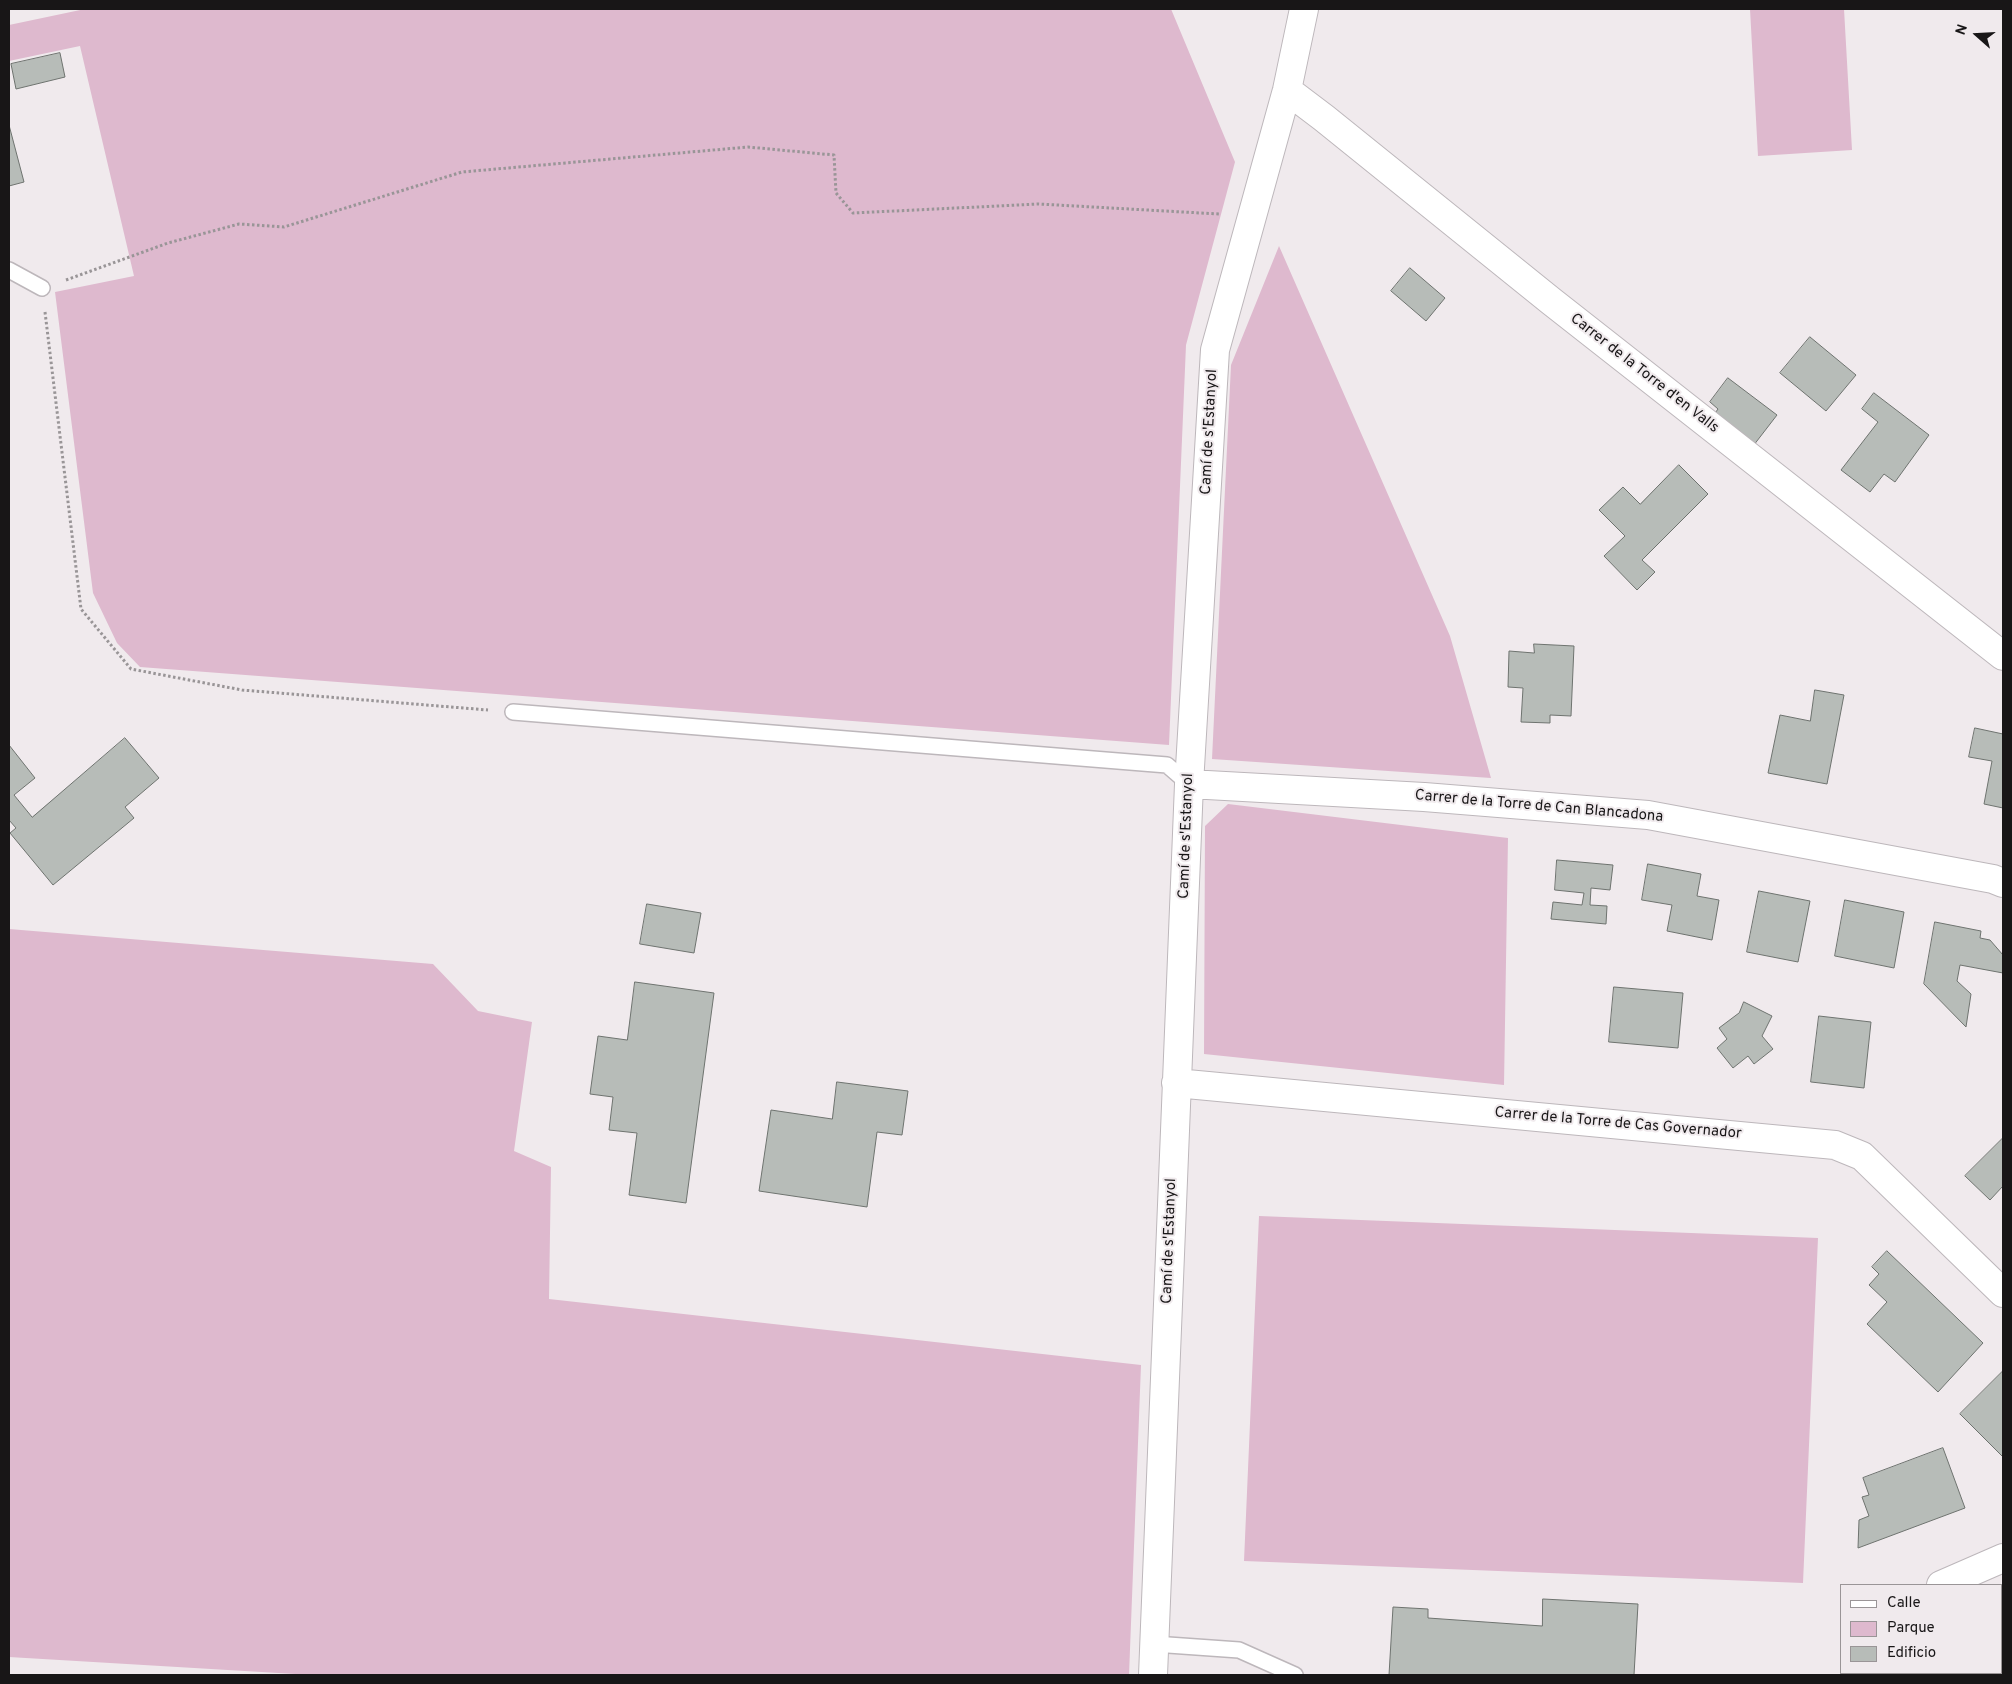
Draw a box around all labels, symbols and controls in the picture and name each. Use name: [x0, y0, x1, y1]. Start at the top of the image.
north arrow: [1952, 10, 2002, 60]
text: N: [1953, 22, 1972, 37]
street label: Carrer de la Torre d'en Valls: [1566, 310, 1722, 438]
street label: Camí de s'Estanyol: [1198, 369, 1222, 495]
street label: Camí de s'Estanyol: [1176, 773, 1198, 899]
street label: Carrer de la Torre de Can Blancadona: [1414, 787, 1664, 827]
street label: Carrer de la Torre de Cas Governador: [1494, 1104, 1742, 1144]
street label: Camí de s'Estanyol: [1159, 1178, 1181, 1304]
legend: [1840, 1584, 2002, 1674]
text: Calle: [1887, 1594, 1921, 1613]
text: Parque: [1887, 1619, 1935, 1638]
text: Edificio: [1887, 1644, 1936, 1663]

